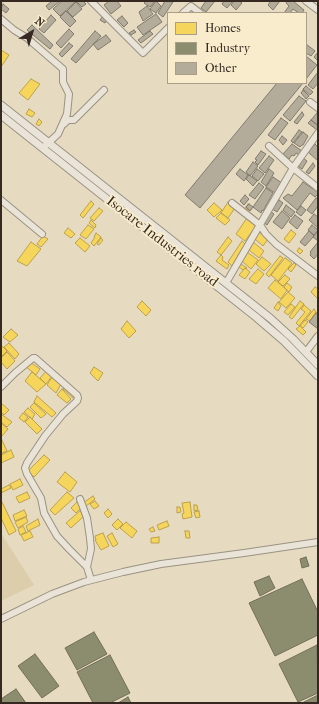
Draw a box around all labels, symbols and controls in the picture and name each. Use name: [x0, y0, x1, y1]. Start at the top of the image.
north arrow: [12, 12, 52, 52]
legend: [167, 12, 307, 84]
text: N: [32, 14, 47, 30]
text: Homes: [205, 21, 241, 35]
text: Industry: [205, 41, 250, 55]
text: Other: [205, 61, 237, 75]
street label: Isocare Industries road: [103, 193, 221, 291]

